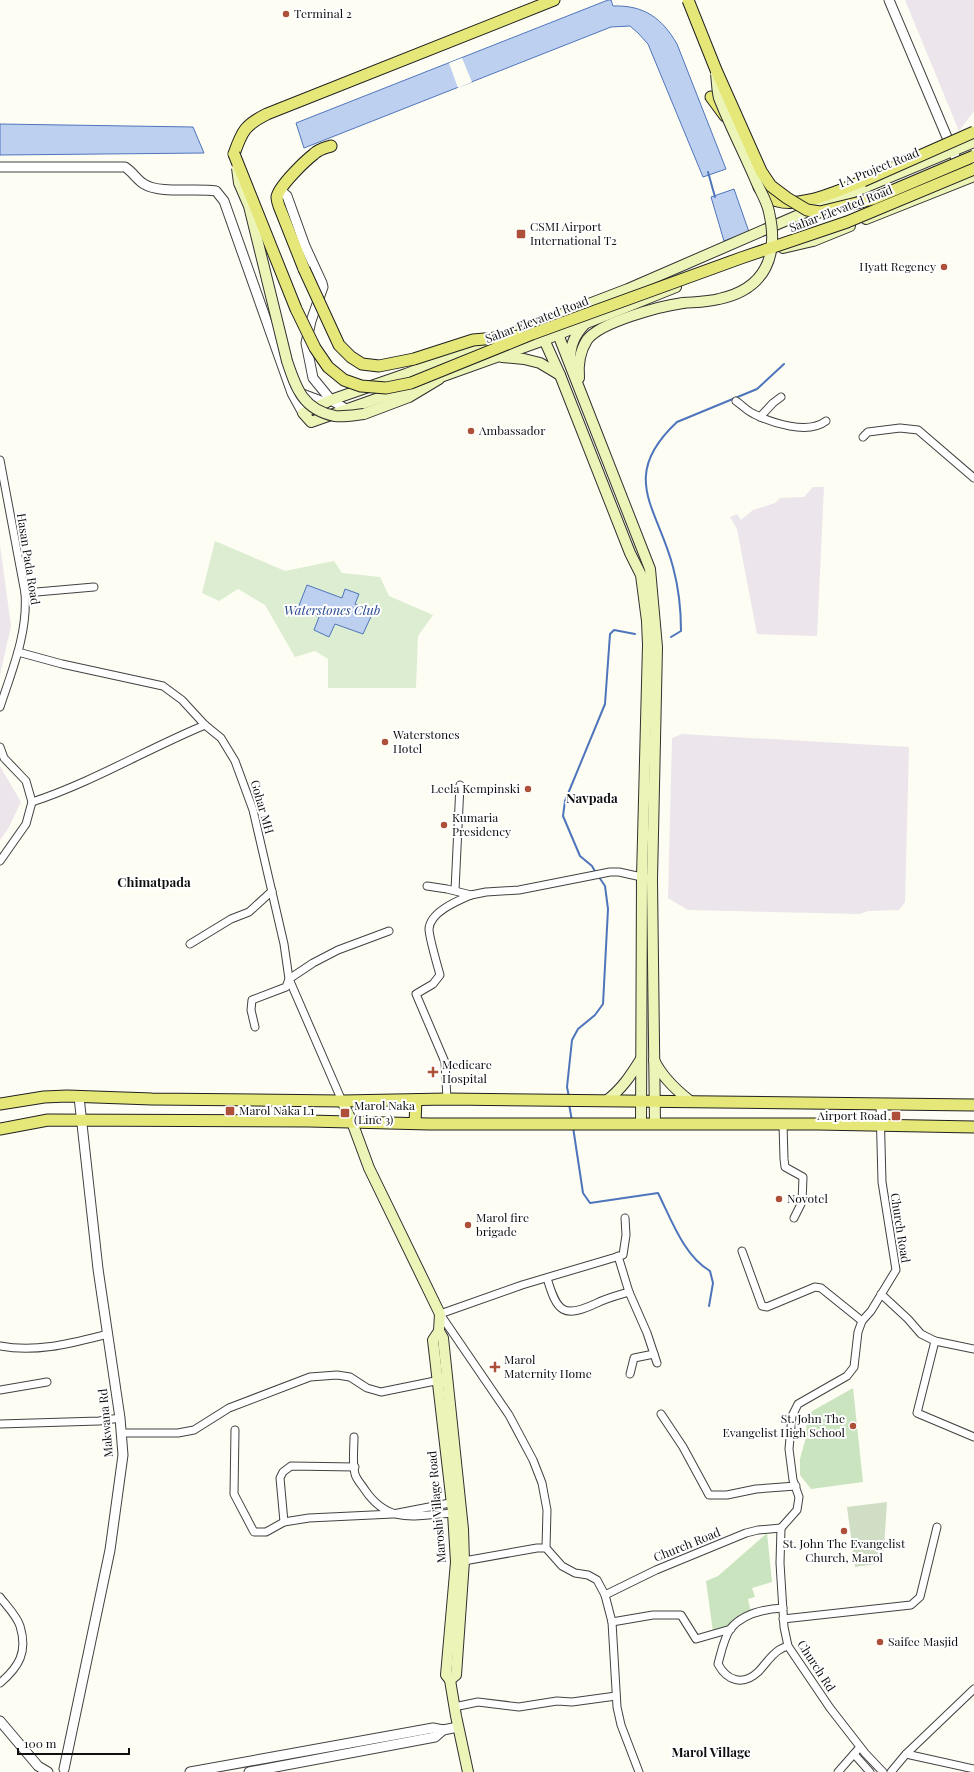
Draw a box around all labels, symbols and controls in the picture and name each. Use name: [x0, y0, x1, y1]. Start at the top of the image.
place label: Terminal 2: [294, 5, 352, 21]
marker: Terminal 2: [281, 9, 291, 19]
street label: I A Project Road: [836, 144, 921, 190]
street label: Sahar Elevated Road: [787, 181, 895, 235]
place label: CSMI Airport International T2: [530, 218, 617, 248]
marker: CSMI Airport International T2: [515, 228, 527, 240]
place label: Hyatt Regency: [859, 258, 936, 274]
marker: Hyatt Regency: [939, 262, 949, 272]
street label: Sahar Elevated Road: [483, 292, 591, 346]
place label: Ambassador: [478, 422, 546, 438]
marker: Ambassador: [466, 426, 476, 436]
street label: Hasan Pada Road: [14, 512, 44, 606]
water label: Waterstones Club: [284, 601, 381, 618]
place label: Waterstones Hotel: [392, 726, 460, 756]
marker: Waterstones Hotel: [380, 737, 390, 747]
street label: Gohar MH: [248, 778, 278, 836]
place label: Leela Kempinski: [431, 780, 520, 796]
marker: Leela Kempinski: [523, 784, 533, 794]
district label: Navpada: [566, 789, 618, 806]
place label: Kumaria Presidency: [452, 809, 511, 839]
marker: Kumaria Presidency: [439, 820, 449, 830]
district label: Chimatpada: [117, 873, 191, 890]
place label: Medicare Hospital: [442, 1056, 492, 1086]
marker: Medicare Hospital: [427, 1066, 439, 1078]
place label: Marol Naka (Line 3): [354, 1097, 415, 1127]
place label: Marol Naka L1: [239, 1102, 315, 1118]
marker: Marol Naka L1: [224, 1105, 236, 1117]
marker: Marol Naka (Line 3): [339, 1107, 351, 1119]
place label: Airport Road: [816, 1107, 887, 1123]
marker: Airport Road: [890, 1110, 902, 1122]
place label: Novotel: [787, 1190, 828, 1206]
street label: Church Road: [888, 1192, 914, 1264]
marker: Novotel: [774, 1194, 784, 1204]
place label: Marol fire brigade: [476, 1209, 529, 1239]
marker: Marol fire brigade: [463, 1220, 473, 1230]
place label: Marol Maternity Home: [504, 1351, 592, 1381]
marker: Marol Maternity Home: [489, 1361, 501, 1373]
street label: Makwana Rd: [94, 1388, 116, 1458]
place label: St. John The Evangelist High School: [722, 1410, 846, 1440]
marker: St. John The Evangelist High School: [848, 1421, 858, 1431]
street label: Maroshi Village Road: [423, 1450, 449, 1564]
street label: Church Road: [651, 1523, 722, 1565]
marker: St. John The Evangelist Church, Marol: [839, 1526, 849, 1536]
place label: St. John The Evangelist Church, Marol: [783, 1535, 906, 1565]
place label: Saifee Masjid: [888, 1633, 958, 1649]
street label: Church Rd: [794, 1637, 839, 1694]
marker: Saifee Masjid: [875, 1637, 885, 1647]
scale bar: [18, 1730, 129, 1756]
text: 100 m: [24, 1735, 57, 1751]
district label: Marol Village: [671, 1743, 751, 1760]

